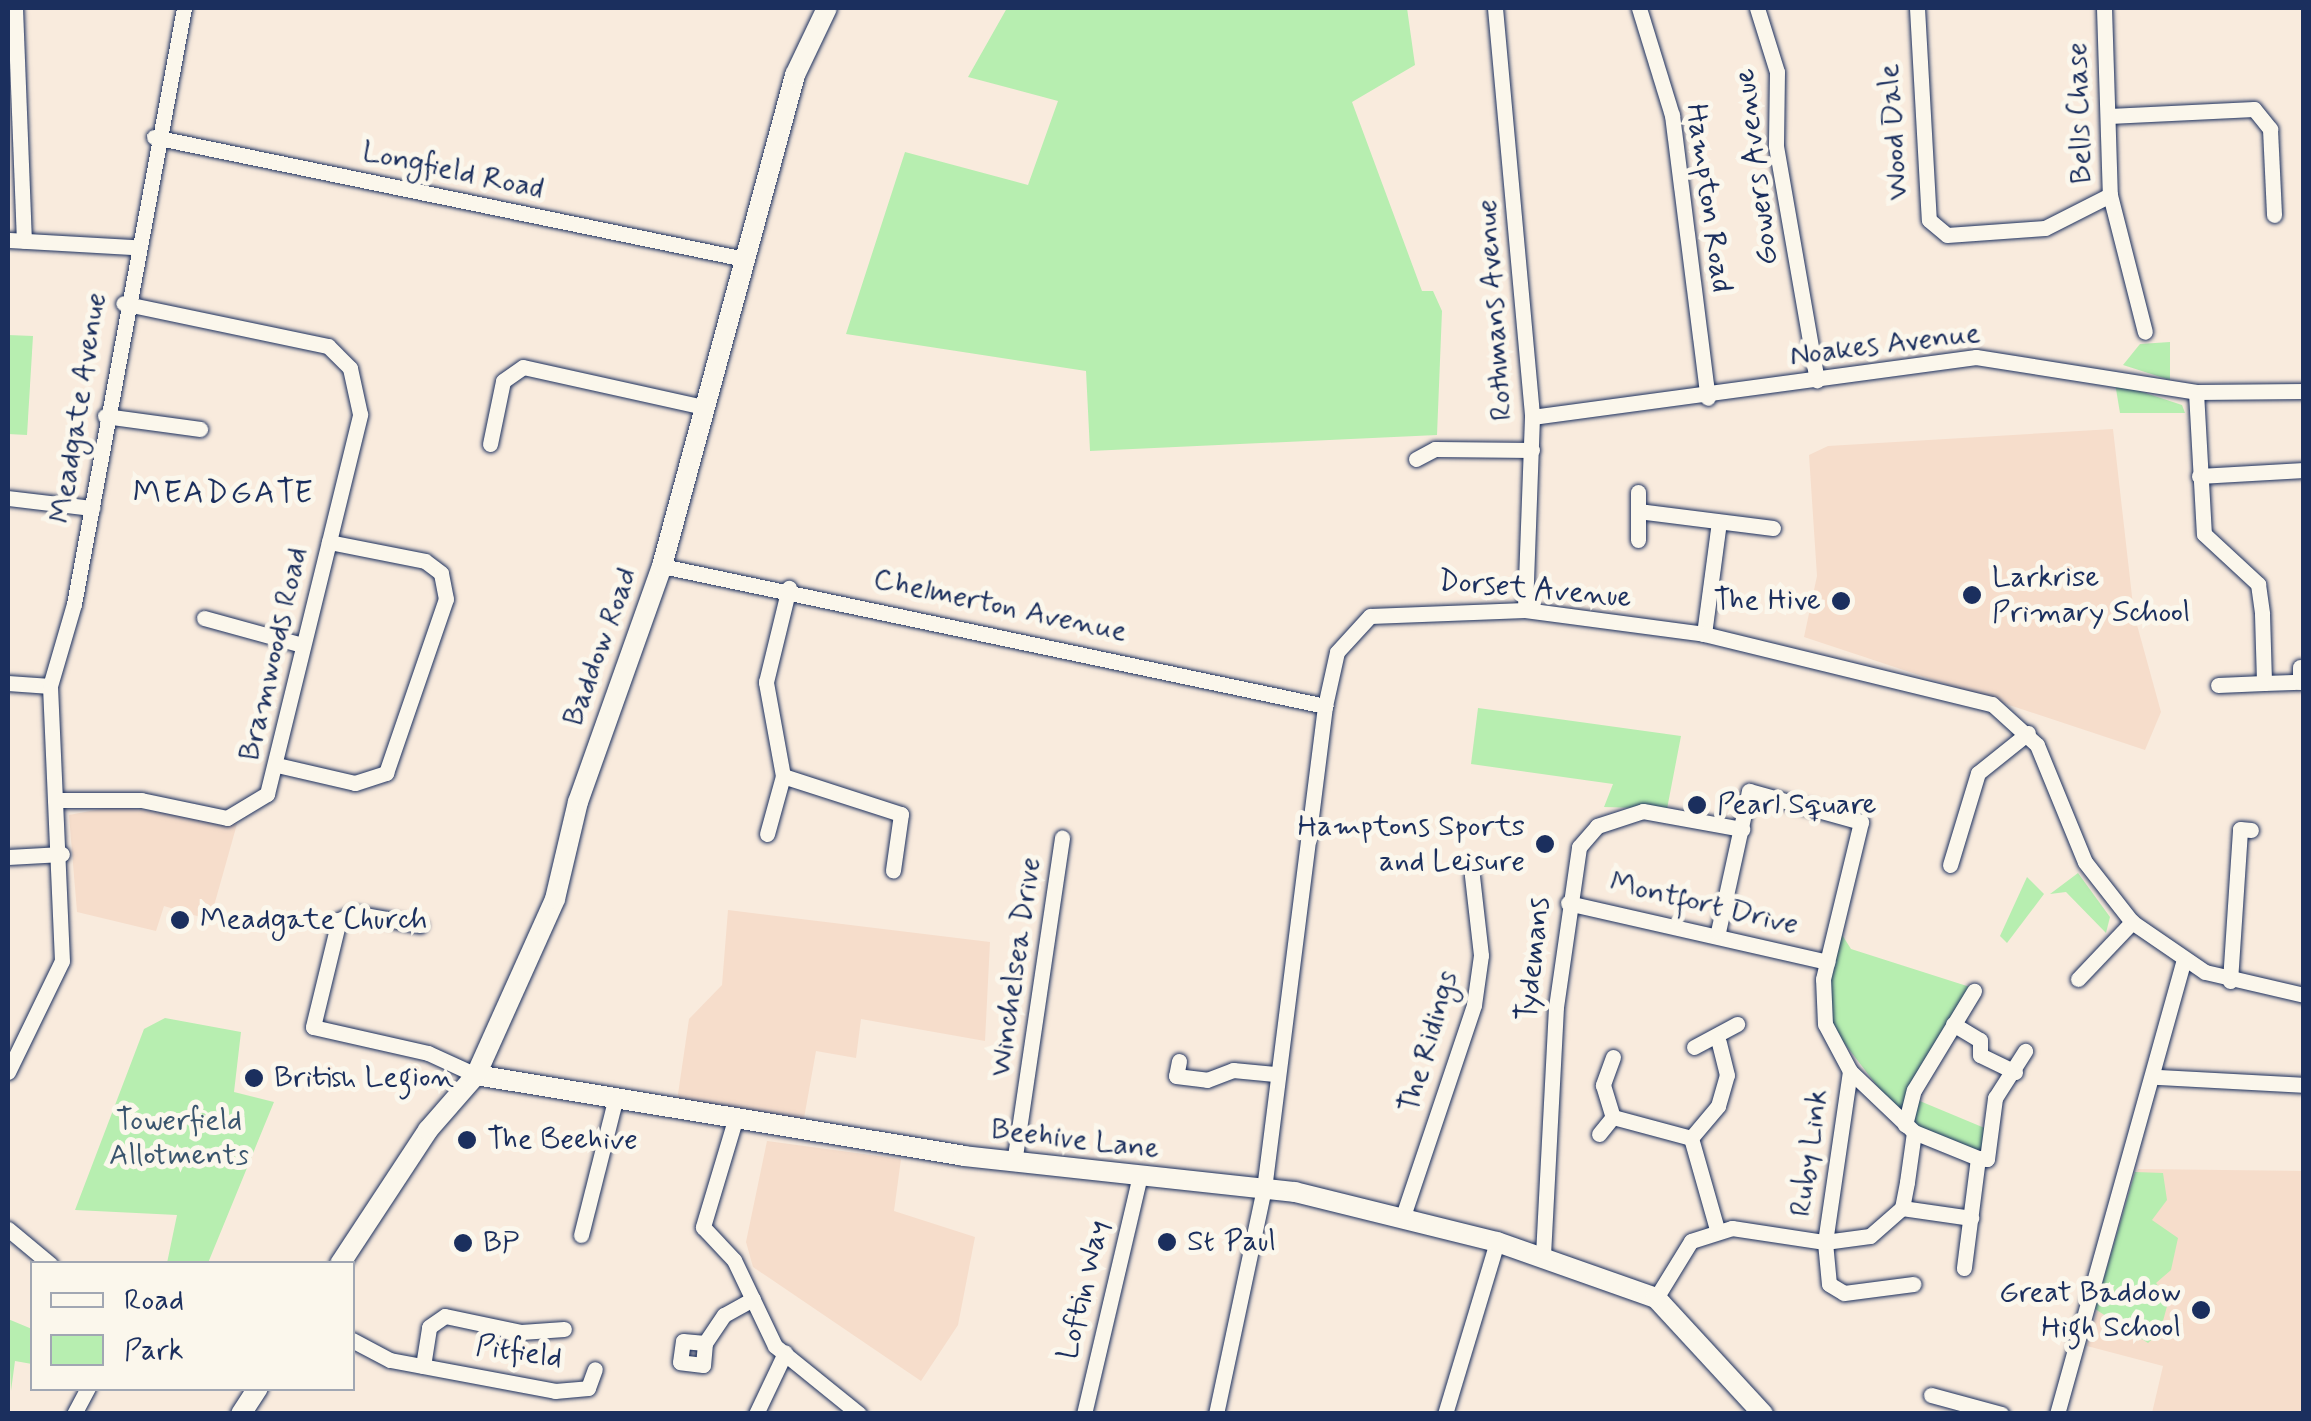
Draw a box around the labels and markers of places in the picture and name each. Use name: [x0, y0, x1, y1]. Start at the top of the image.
place label: Larkrise Primary School: [1992, 560, 2190, 630]
place label: The Hive: [1713, 583, 1821, 619]
marker: Larkrise Primary School: [1961, 584, 1983, 606]
marker: The Hive: [1830, 590, 1852, 612]
place label: Pearl Square: [1717, 787, 1877, 823]
marker: Pearl Square: [1686, 794, 1708, 816]
place label: Hamptons Sports and Leisure: [1297, 809, 1525, 880]
marker: Hamptons Sports and Leisure: [1534, 833, 1556, 855]
place label: Meadgate Church: [200, 902, 438, 938]
marker: Meadgate Church: [169, 909, 191, 931]
place label: British Legion: [274, 1060, 454, 1096]
marker: British Legion: [243, 1067, 265, 1089]
place label: The Beehive: [487, 1122, 638, 1158]
marker: The Beehive: [456, 1129, 478, 1151]
place label: St Paul: [1187, 1224, 1273, 1260]
place label: BP: [483, 1225, 519, 1261]
marker: St Paul: [1156, 1231, 1178, 1253]
marker: BP: [452, 1232, 474, 1254]
place label: Great Baddow High School: [2002, 1275, 2181, 1346]
marker: Great Baddow High School: [2190, 1299, 2212, 1321]

